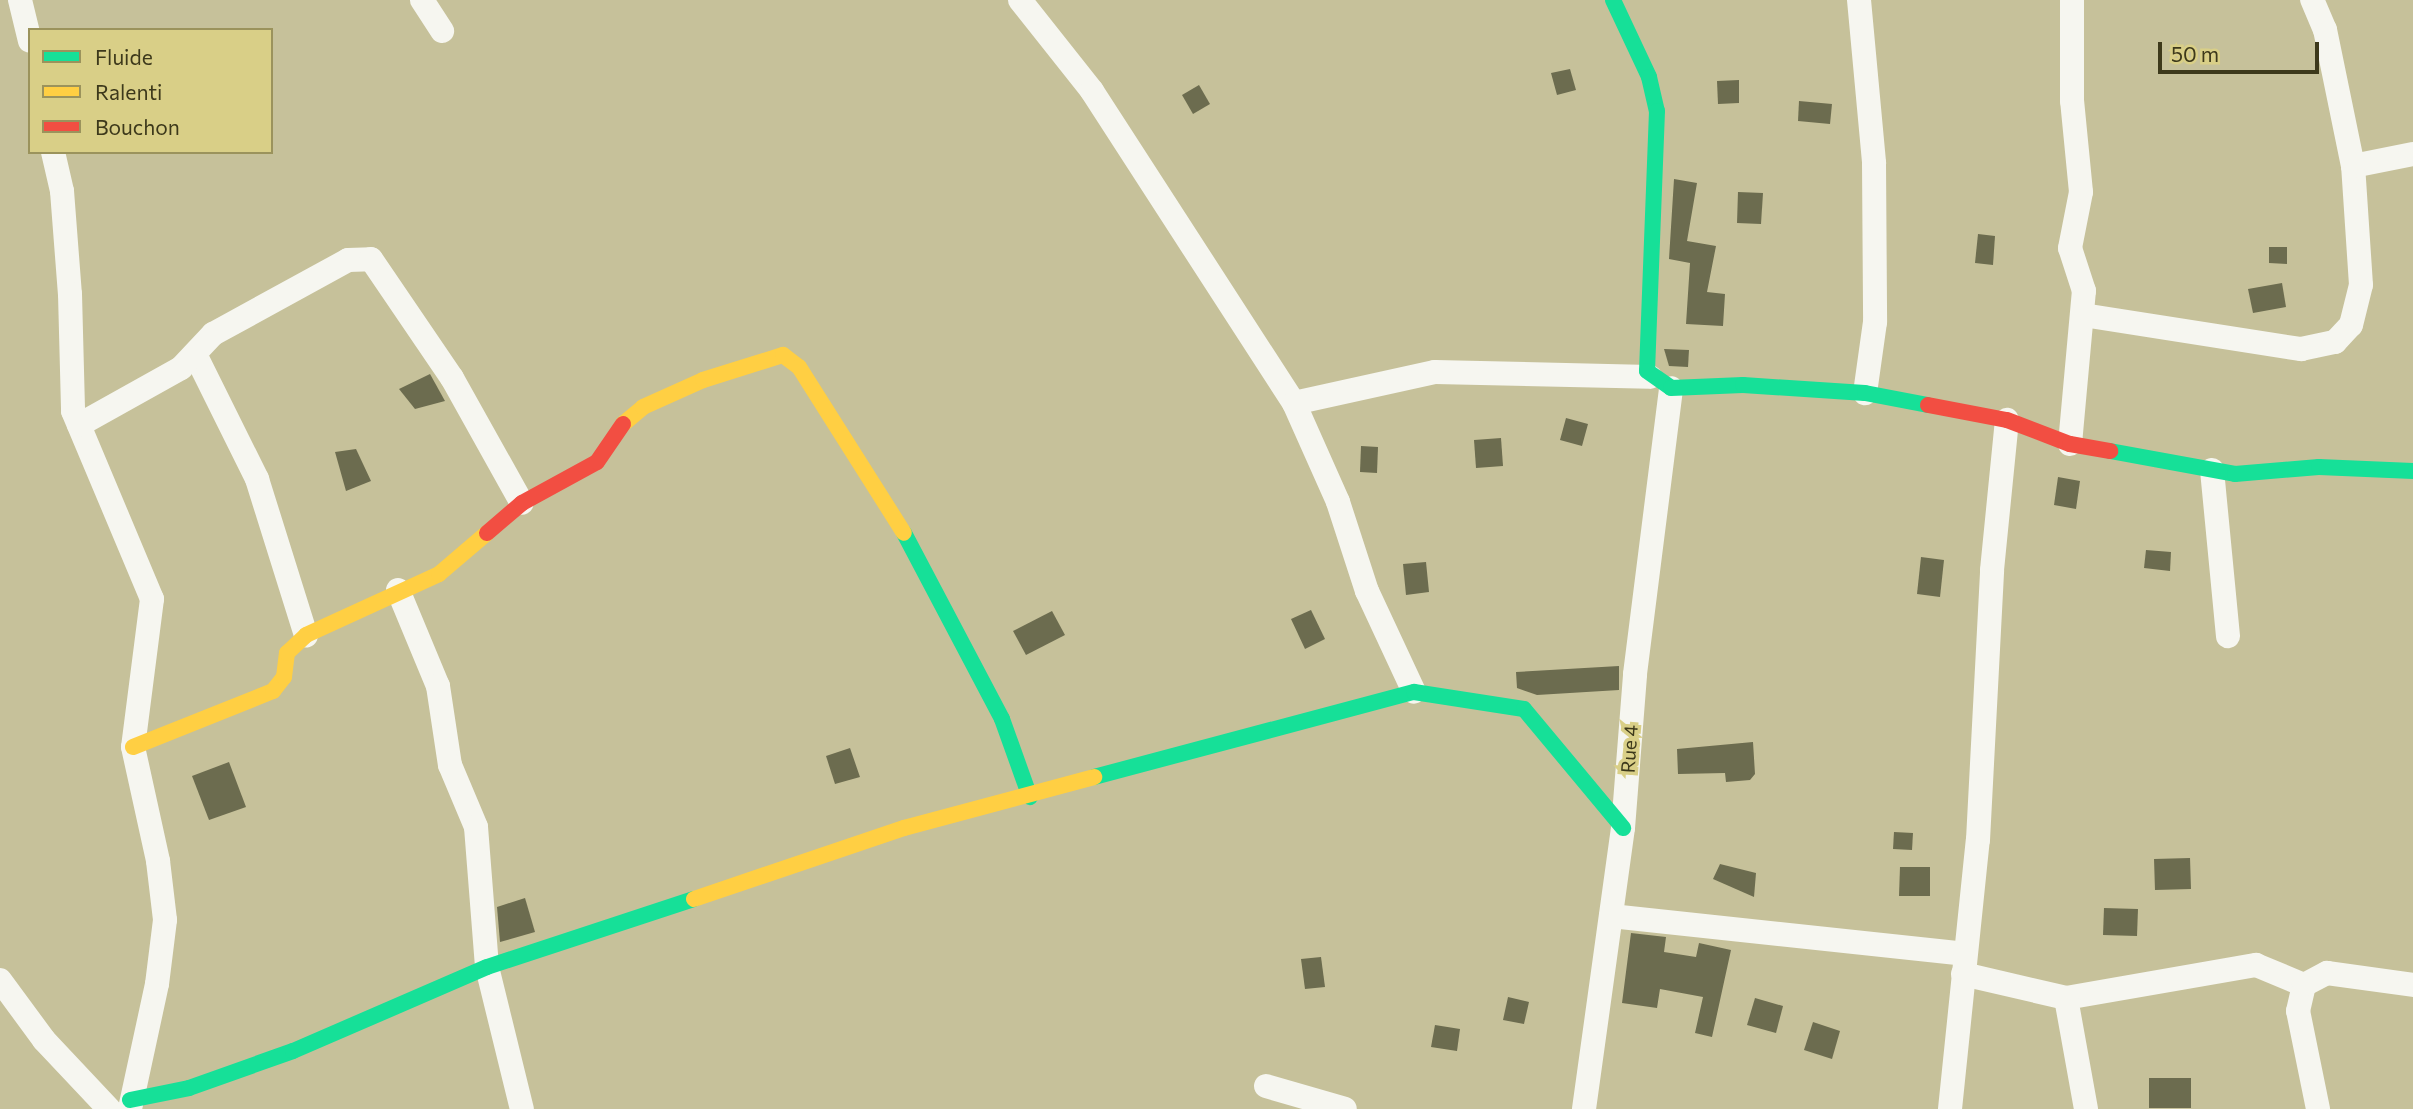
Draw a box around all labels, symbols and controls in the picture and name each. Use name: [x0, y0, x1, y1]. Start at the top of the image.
legend: [28, 28, 273, 154]
scale bar: [2161, 28, 2322, 72]
text: 50 m: [2171, 41, 2219, 66]
text: Fluide: [95, 44, 153, 69]
text: Ralenti: [95, 79, 162, 104]
text: Bouchon: [95, 114, 180, 139]
street label: Rue 4: [1616, 724, 1642, 774]

